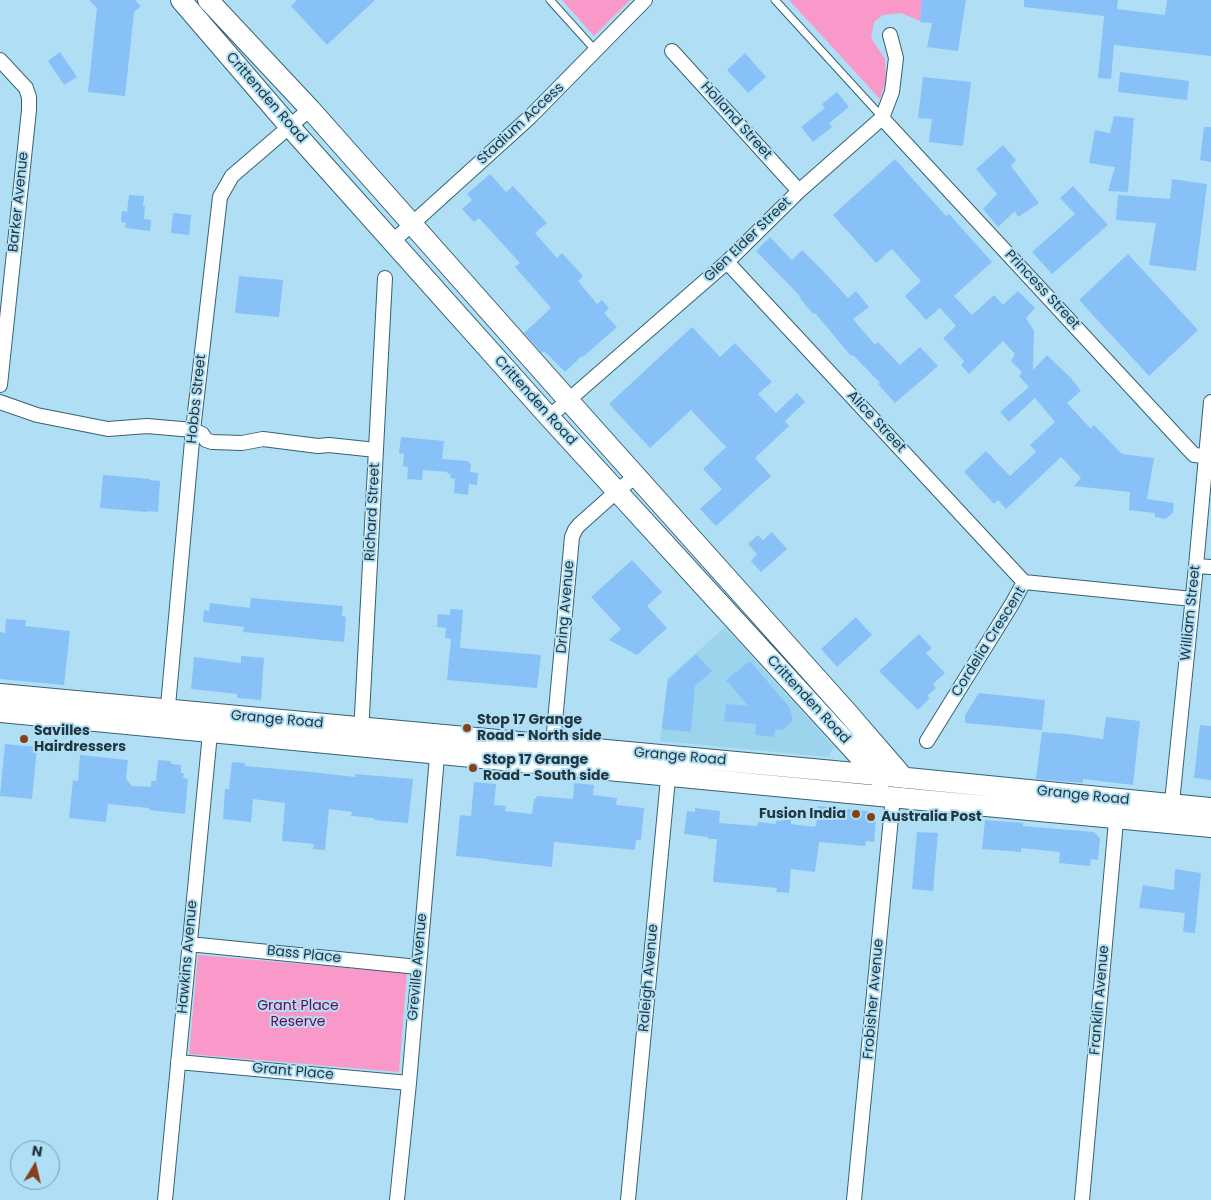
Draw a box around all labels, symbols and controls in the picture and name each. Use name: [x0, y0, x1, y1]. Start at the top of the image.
street label: Crittenden Road: [222, 49, 310, 147]
street label: Stadium Access: [474, 79, 568, 169]
street label: Holland Street: [697, 79, 775, 163]
street label: Barker Avenue: [5, 151, 33, 253]
street label: Glen Elder Street: [701, 194, 795, 286]
street label: Princess Street: [1001, 247, 1083, 333]
street label: Crittenden Road: [490, 353, 580, 449]
street label: Hobbs Street: [184, 354, 210, 444]
street label: Alice Street: [843, 388, 909, 456]
street label: Richard Street: [362, 462, 384, 562]
street label: Dring Avenue: [554, 560, 578, 654]
street label: William Street: [1178, 564, 1204, 662]
street label: Cordelia Crescent: [948, 584, 1030, 700]
street label: Crittenden Road: [763, 652, 853, 748]
street label: Grange Road: [230, 708, 324, 732]
place label: Stop 17 Grange Road - North side: [477, 712, 602, 744]
marker: Stop 17 Grange Road - North side: [461, 722, 473, 734]
place label: Savilles Hairdressers: [34, 723, 126, 756]
marker: Savilles Hairdressers: [18, 733, 30, 745]
street label: Grange Road: [633, 745, 727, 769]
place label: Stop 17 Grange Road - South side: [483, 752, 609, 784]
marker: Stop 17 Grange Road - South side: [467, 762, 479, 774]
street label: Grange Road: [1036, 783, 1130, 809]
place label: Fusion India: [759, 806, 846, 822]
marker: Fusion India: [850, 808, 862, 820]
place label: Australia Post: [881, 809, 982, 825]
marker: Australia Post: [865, 811, 877, 823]
street label: Hawkins Avenue: [175, 900, 201, 1014]
street label: Greville Avenue: [405, 912, 431, 1022]
street label: Raleigh Avenue: [636, 923, 662, 1033]
street label: Frobisher Avenue: [860, 938, 888, 1060]
street label: Bass Place: [266, 943, 342, 967]
street label: Franklin Avenue: [1087, 944, 1113, 1056]
park label: Grant Place Reserve: [257, 998, 339, 1030]
street label: Grant Place: [252, 1060, 334, 1084]
north arrow: [10, 1140, 60, 1190]
text: N: [30, 1140, 44, 1162]

